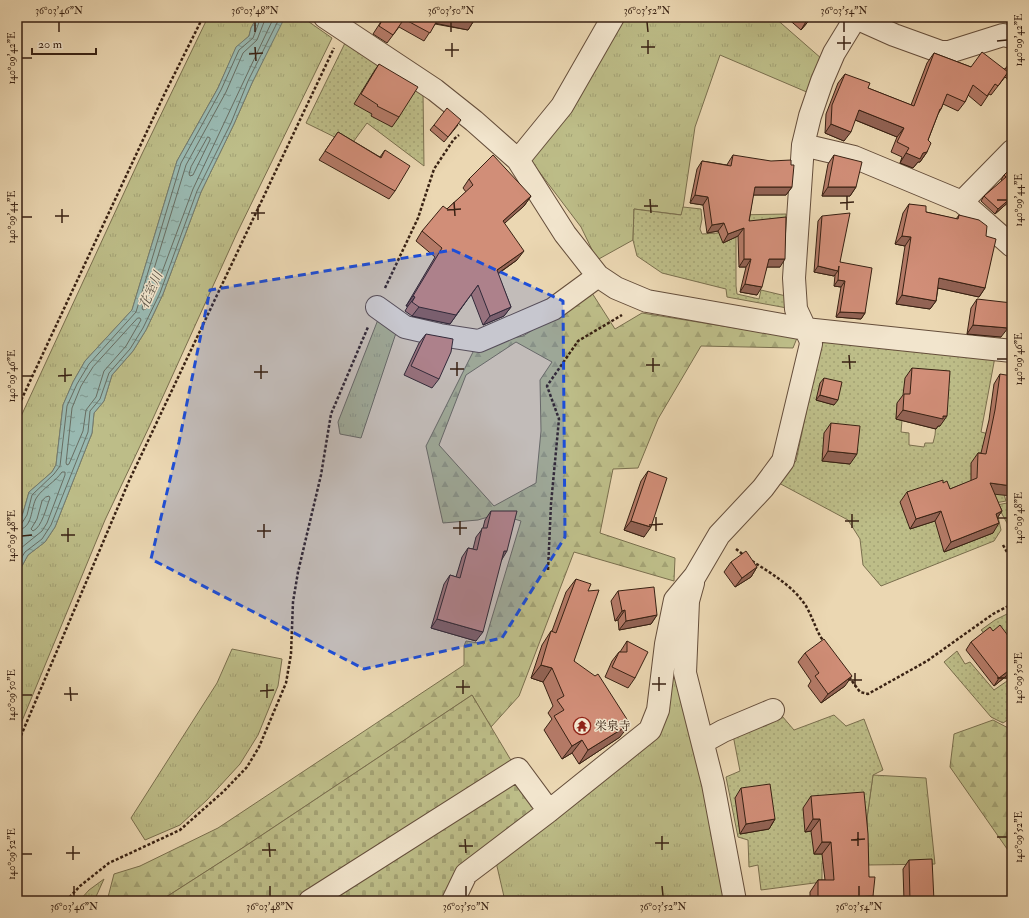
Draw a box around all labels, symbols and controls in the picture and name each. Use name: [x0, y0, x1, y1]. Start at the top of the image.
text: 36°03'46"N: [35, 5, 83, 17]
text: 36°03'48"N: [231, 5, 279, 17]
text: 36°03'50"N: [428, 5, 474, 17]
text: 36°03'52"N: [624, 5, 670, 17]
text: 36°03'54"N: [821, 5, 867, 17]
text: 140°09'42"E: [1013, 14, 1025, 66]
scale bar: [32, 30, 96, 56]
text: 140°09'42"E: [6, 32, 18, 84]
text: 20 m: [38, 37, 63, 52]
text: 140°09'44"E: [1013, 174, 1025, 226]
text: 140°09'44"E: [6, 191, 18, 243]
water label: 花室川: [136, 268, 167, 311]
text: 140°09'46"E: [1013, 333, 1025, 385]
text: 140°09'46"E: [6, 350, 18, 402]
text: 140°09'48"E: [1013, 492, 1025, 544]
text: 140°09'48"E: [6, 510, 18, 562]
text: 140°09'50"E: [1013, 652, 1025, 704]
text: 140°09'50"E: [6, 669, 18, 721]
temple icon: 栄泉寺: [572, 716, 592, 736]
place label: 栄泉寺: [595, 719, 631, 734]
text: 140°09'52"E: [1013, 811, 1025, 863]
text: 140°09'52"E: [6, 828, 18, 880]
text: 36°03'46"N: [50, 901, 98, 913]
text: 36°03'48"N: [246, 901, 294, 913]
text: 36°03'50"N: [443, 901, 489, 913]
text: 36°03'52"N: [640, 901, 686, 913]
text: 36°03'54"N: [836, 901, 882, 913]

